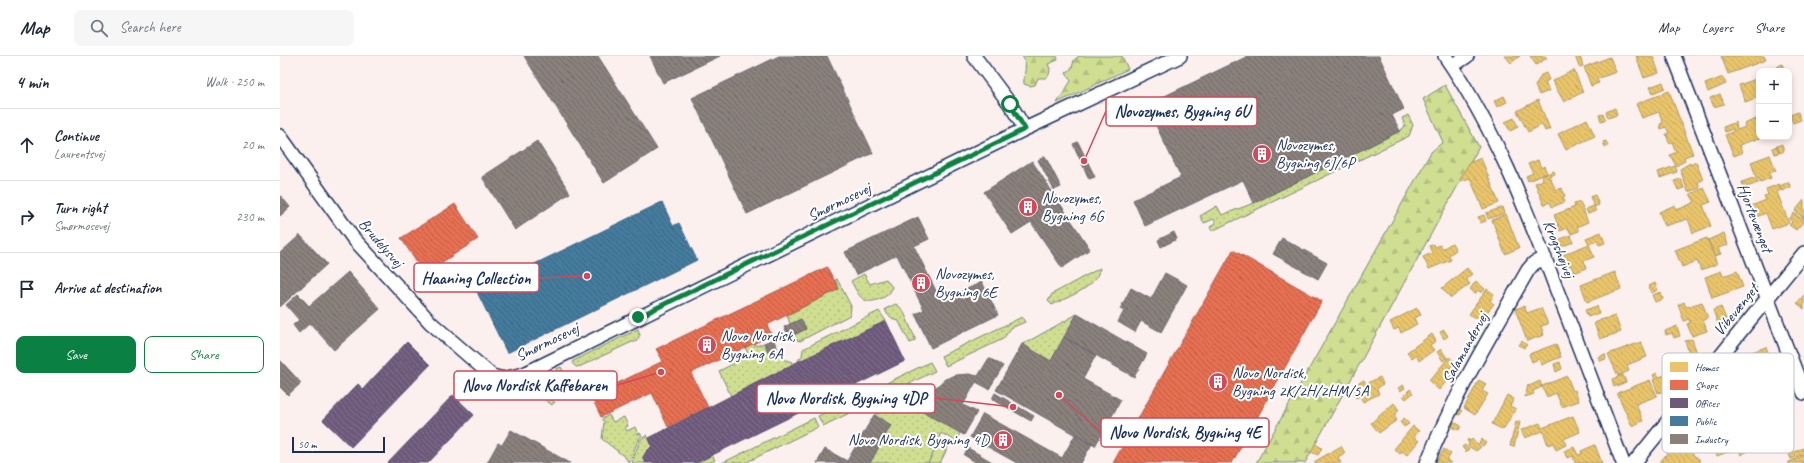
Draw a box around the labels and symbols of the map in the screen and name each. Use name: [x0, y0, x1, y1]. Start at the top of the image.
route start: [1001, 95, 1019, 113]
callout: Novozymes, Bygning 6U: [1106, 97, 1257, 126]
text: Novozymes, Bygning 6U: [1115, 101, 1253, 122]
place label: Novozymes, Bygning 6J/6P: [1276, 135, 1357, 173]
building icon: Novozymes, Bygning 6J/6P: [1251, 143, 1273, 165]
street label: Smørmosevej: [804, 177, 876, 226]
street label: Hjortevænget: [1733, 181, 1778, 258]
place label: Novozymes, Bygning 6G: [1042, 188, 1106, 226]
building icon: Novozymes, Bygning 6G: [1017, 196, 1039, 218]
street label: Brudelysvej: [354, 214, 409, 273]
street label: Krogshøjvej: [1538, 217, 1580, 282]
callout: Haaning Collection: [414, 263, 539, 292]
place label: Novozymes, Bygning 6E: [935, 264, 1000, 302]
text: Haaning Collection: [422, 268, 532, 289]
building icon: Novozymes, Bygning 6E: [910, 272, 932, 294]
street label: Vibevænget: [1709, 278, 1765, 340]
street label: Salamandervej: [1437, 307, 1494, 387]
route end: [629, 308, 647, 326]
street label: Smørmosevej: [512, 317, 584, 366]
place label: Novo Nordisk, Bygning 6A: [721, 326, 795, 364]
building icon: Novo Nordisk, Bygning 6A: [696, 334, 718, 356]
legend: [1662, 353, 1794, 453]
text: Homes: [1695, 360, 1720, 374]
place label: Novo Nordisk, Bygning 2K/2H/2HM/5A: [1232, 363, 1370, 401]
callout: Novo Nordisk Kaffebaren: [454, 371, 617, 400]
building icon: Novo Nordisk, Bygning 2K/2H/2HM/5A: [1207, 371, 1229, 393]
text: Novo Nordisk Kaffebaren: [462, 375, 609, 396]
text: Shops: [1695, 378, 1719, 392]
callout: Novo Nordisk, Bygning 4DP: [757, 384, 935, 413]
text: Novo Nordisk, Bygning 4DP: [766, 388, 929, 409]
text: Offices: [1695, 396, 1720, 410]
text: Public: [1695, 414, 1717, 428]
callout: Novo Nordisk, Bygning 4E: [1101, 418, 1269, 447]
text: Novo Nordisk, Bygning 4E: [1109, 422, 1264, 443]
building icon: Novo Nordisk, Bygning 4D: [992, 429, 1014, 451]
place label: Novo Nordisk, Bygning 4D: [848, 430, 991, 450]
text: Industry: [1695, 432, 1729, 446]
scale bar: [292, 435, 385, 454]

